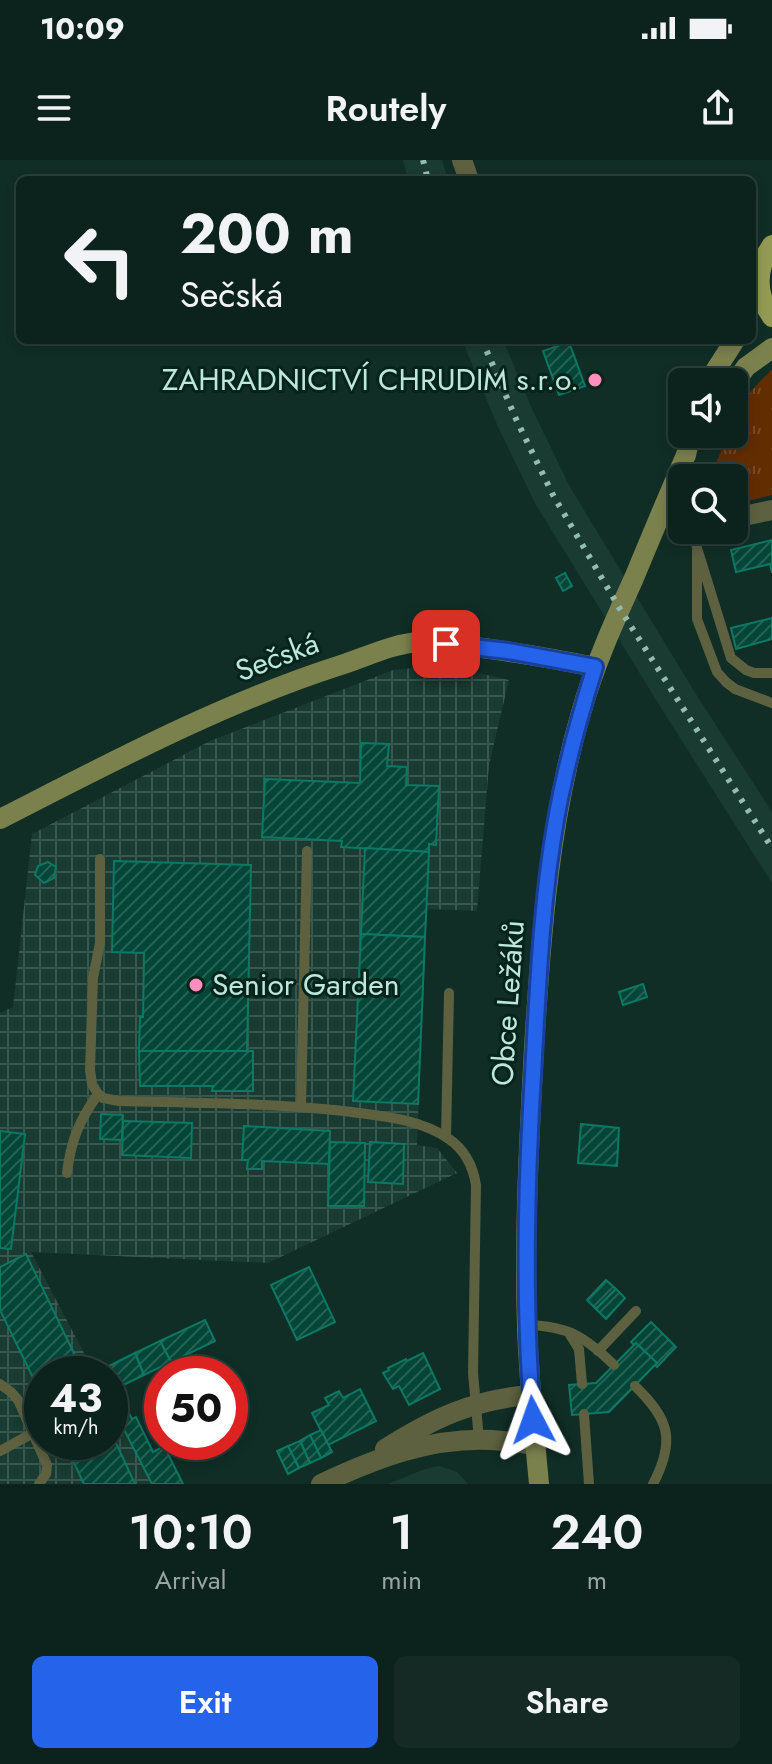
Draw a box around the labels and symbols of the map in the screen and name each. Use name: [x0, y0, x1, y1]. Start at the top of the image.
place label: ZAHRADNICTVÍ CHRUDIM s.r.o.: [162, 358, 579, 401]
marker: ZAHRADNICTVÍ CHRUDIM s.r.o.: [586, 371, 604, 389]
pin: [412, 610, 480, 678]
street label: Sečská: [229, 621, 325, 692]
street label: Obce Ležáků: [480, 919, 535, 1087]
place label: Senior Garden: [212, 963, 399, 1006]
marker: Senior Garden: [187, 976, 205, 994]
speed limit sign: 50: [144, 1356, 248, 1460]
position arrow: [491, 1378, 575, 1462]

